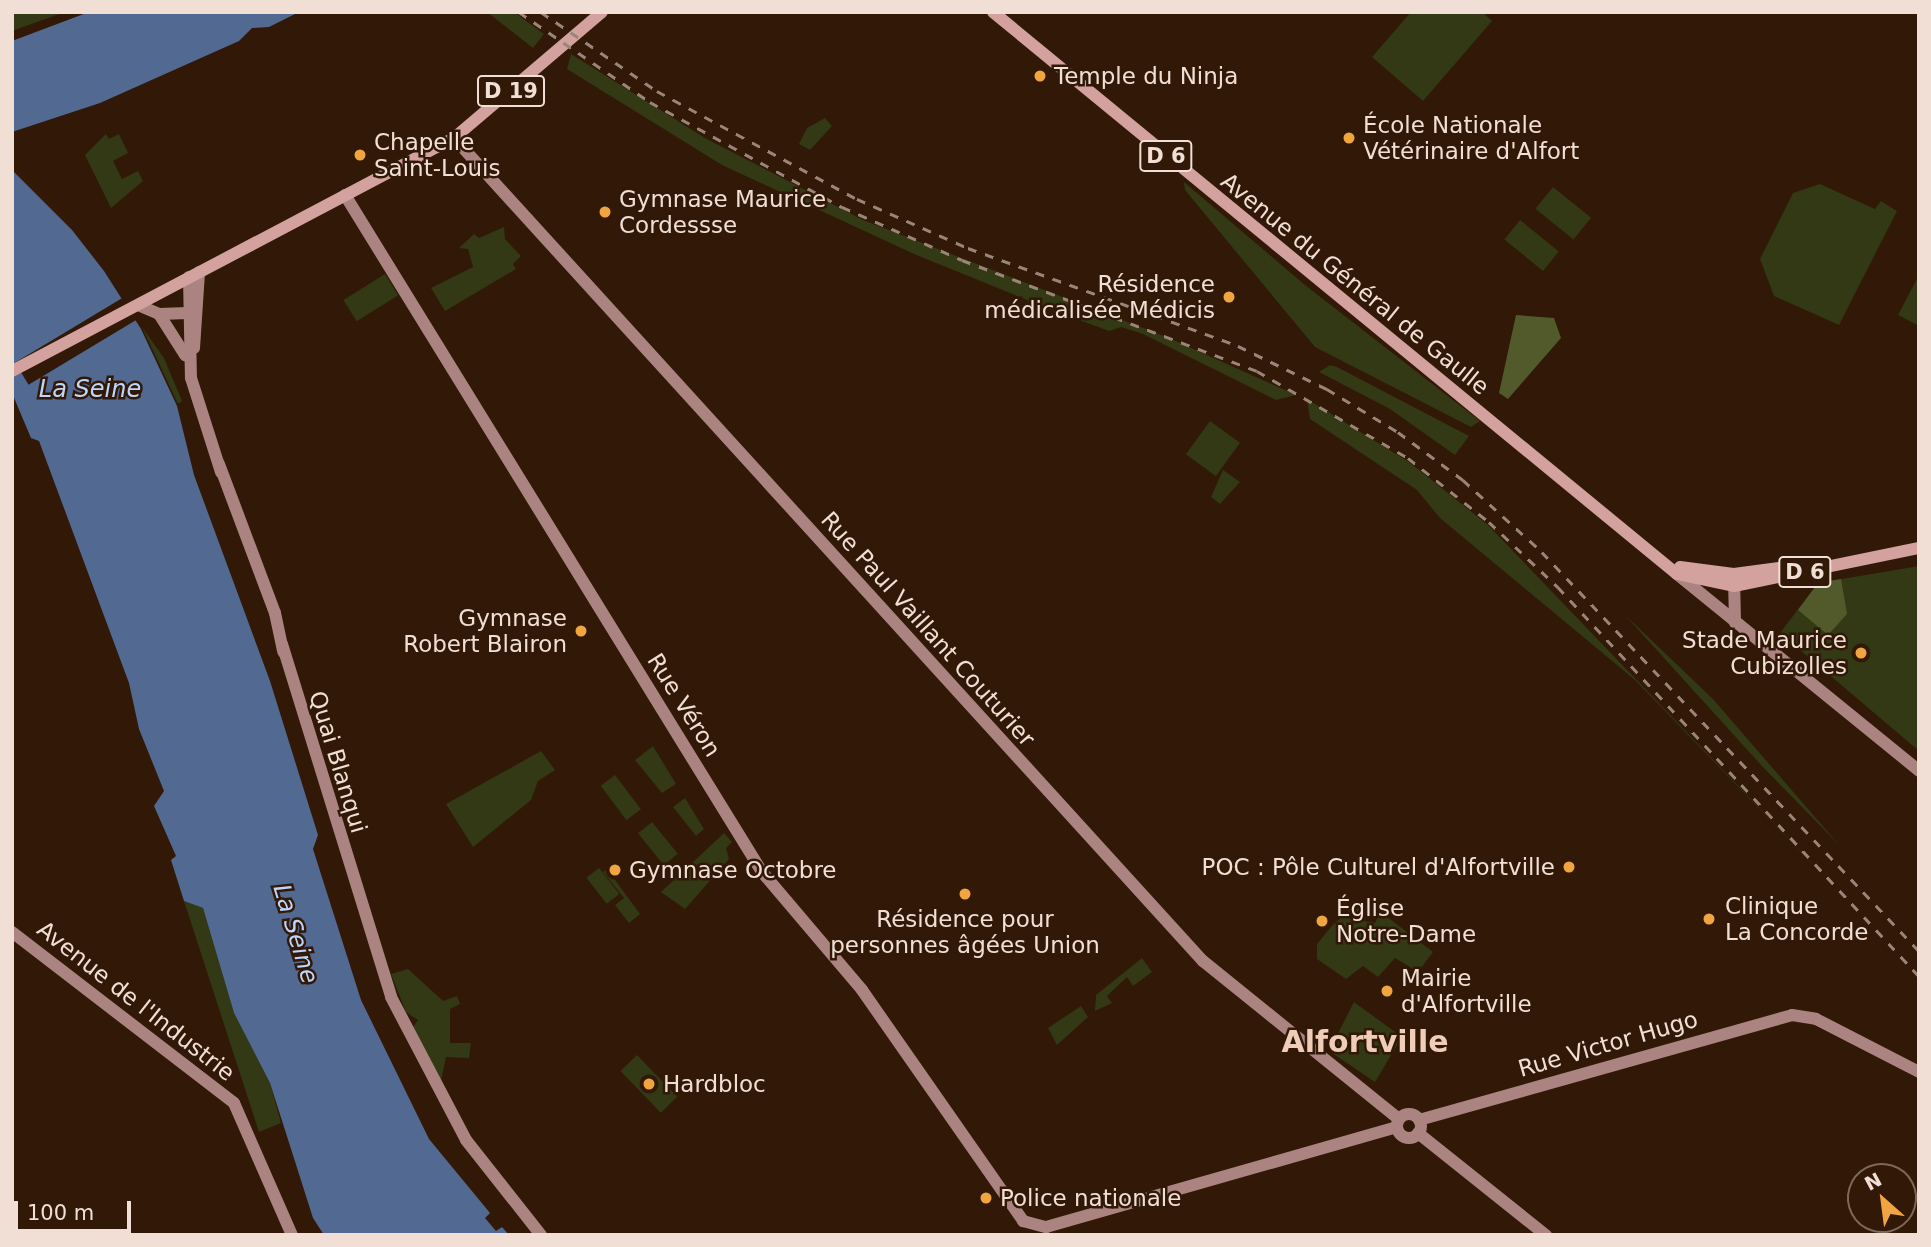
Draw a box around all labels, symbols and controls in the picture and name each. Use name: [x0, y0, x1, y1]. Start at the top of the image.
place label: Temple du Ninja: [1054, 62, 1238, 90]
marker: Temple du Ninja: [1032, 68, 1048, 84]
road number: D 19: [476, 74, 546, 108]
place label: École Nationale Vétérinaire d'Alfort: [1363, 111, 1579, 165]
place label: Chapelle Saint-Louis: [374, 128, 500, 182]
marker: École Nationale Vétérinaire d'Alfort: [1341, 130, 1357, 146]
road number: D 6: [1138, 138, 1194, 174]
marker: Chapelle Saint-Louis: [352, 147, 368, 163]
street label: Avenue du Général de Gaulle: [1215, 167, 1495, 401]
place label: Gymnase Maurice Cordessse: [619, 185, 826, 239]
marker: Gymnase Maurice Cordessse: [597, 204, 613, 220]
place label: Résidence médicalisée Médicis: [984, 270, 1215, 324]
marker: Résidence médicalisée Médicis: [1221, 289, 1237, 305]
water label: La Seine: [39, 376, 141, 404]
street label: Rue Paul Vaillant Couturier: [815, 506, 1041, 752]
road number: D 6: [1777, 554, 1833, 590]
place label: Gymnase Robert Blairon: [403, 604, 567, 658]
marker: Gymnase Robert Blairon: [573, 623, 589, 639]
place label: Stade Maurice Cubizolles: [1682, 626, 1847, 680]
marker: Stade Maurice Cubizolles: [1853, 645, 1869, 661]
street label: Rue Véron: [641, 648, 727, 762]
street label: Quai Blanqui: [303, 688, 373, 836]
place label: POC : Pôle Culturel d'Alfortville: [1202, 853, 1555, 881]
place label: Gymnase Octobre: [629, 856, 836, 884]
marker: POC : Pôle Culturel d'Alfortville: [1561, 859, 1577, 875]
marker: Gymnase Octobre: [607, 862, 623, 878]
water label: La Seine: [266, 881, 324, 987]
marker: Résidence pour personnes âgées Union: [957, 886, 973, 902]
place label: Clinique La Concorde: [1725, 892, 1868, 946]
place label: Église Notre-Dame: [1336, 894, 1476, 948]
place label: Résidence pour personnes âgées Union: [830, 905, 1100, 959]
marker: Clinique La Concorde: [1699, 909, 1719, 929]
marker: Église Notre-Dame: [1314, 913, 1330, 929]
street label: Avenue de l'Industrie: [32, 915, 240, 1087]
place label: Mairie d'Alfortville: [1401, 964, 1532, 1018]
marker: Mairie d'Alfortville: [1379, 983, 1395, 999]
street label: Rue Victor Hugo: [1515, 1005, 1701, 1083]
district label: Alfortville: [1281, 1024, 1449, 1060]
place label: Hardbloc: [663, 1070, 766, 1098]
marker: Hardbloc: [641, 1076, 657, 1092]
north arrow: [1847, 1163, 1917, 1233]
text: N: [1861, 1168, 1885, 1195]
place label: Police nationale: [1000, 1184, 1181, 1212]
scale bar: [18, 1188, 135, 1232]
marker: Police nationale: [978, 1190, 994, 1206]
text: 100 m: [27, 1201, 94, 1225]

